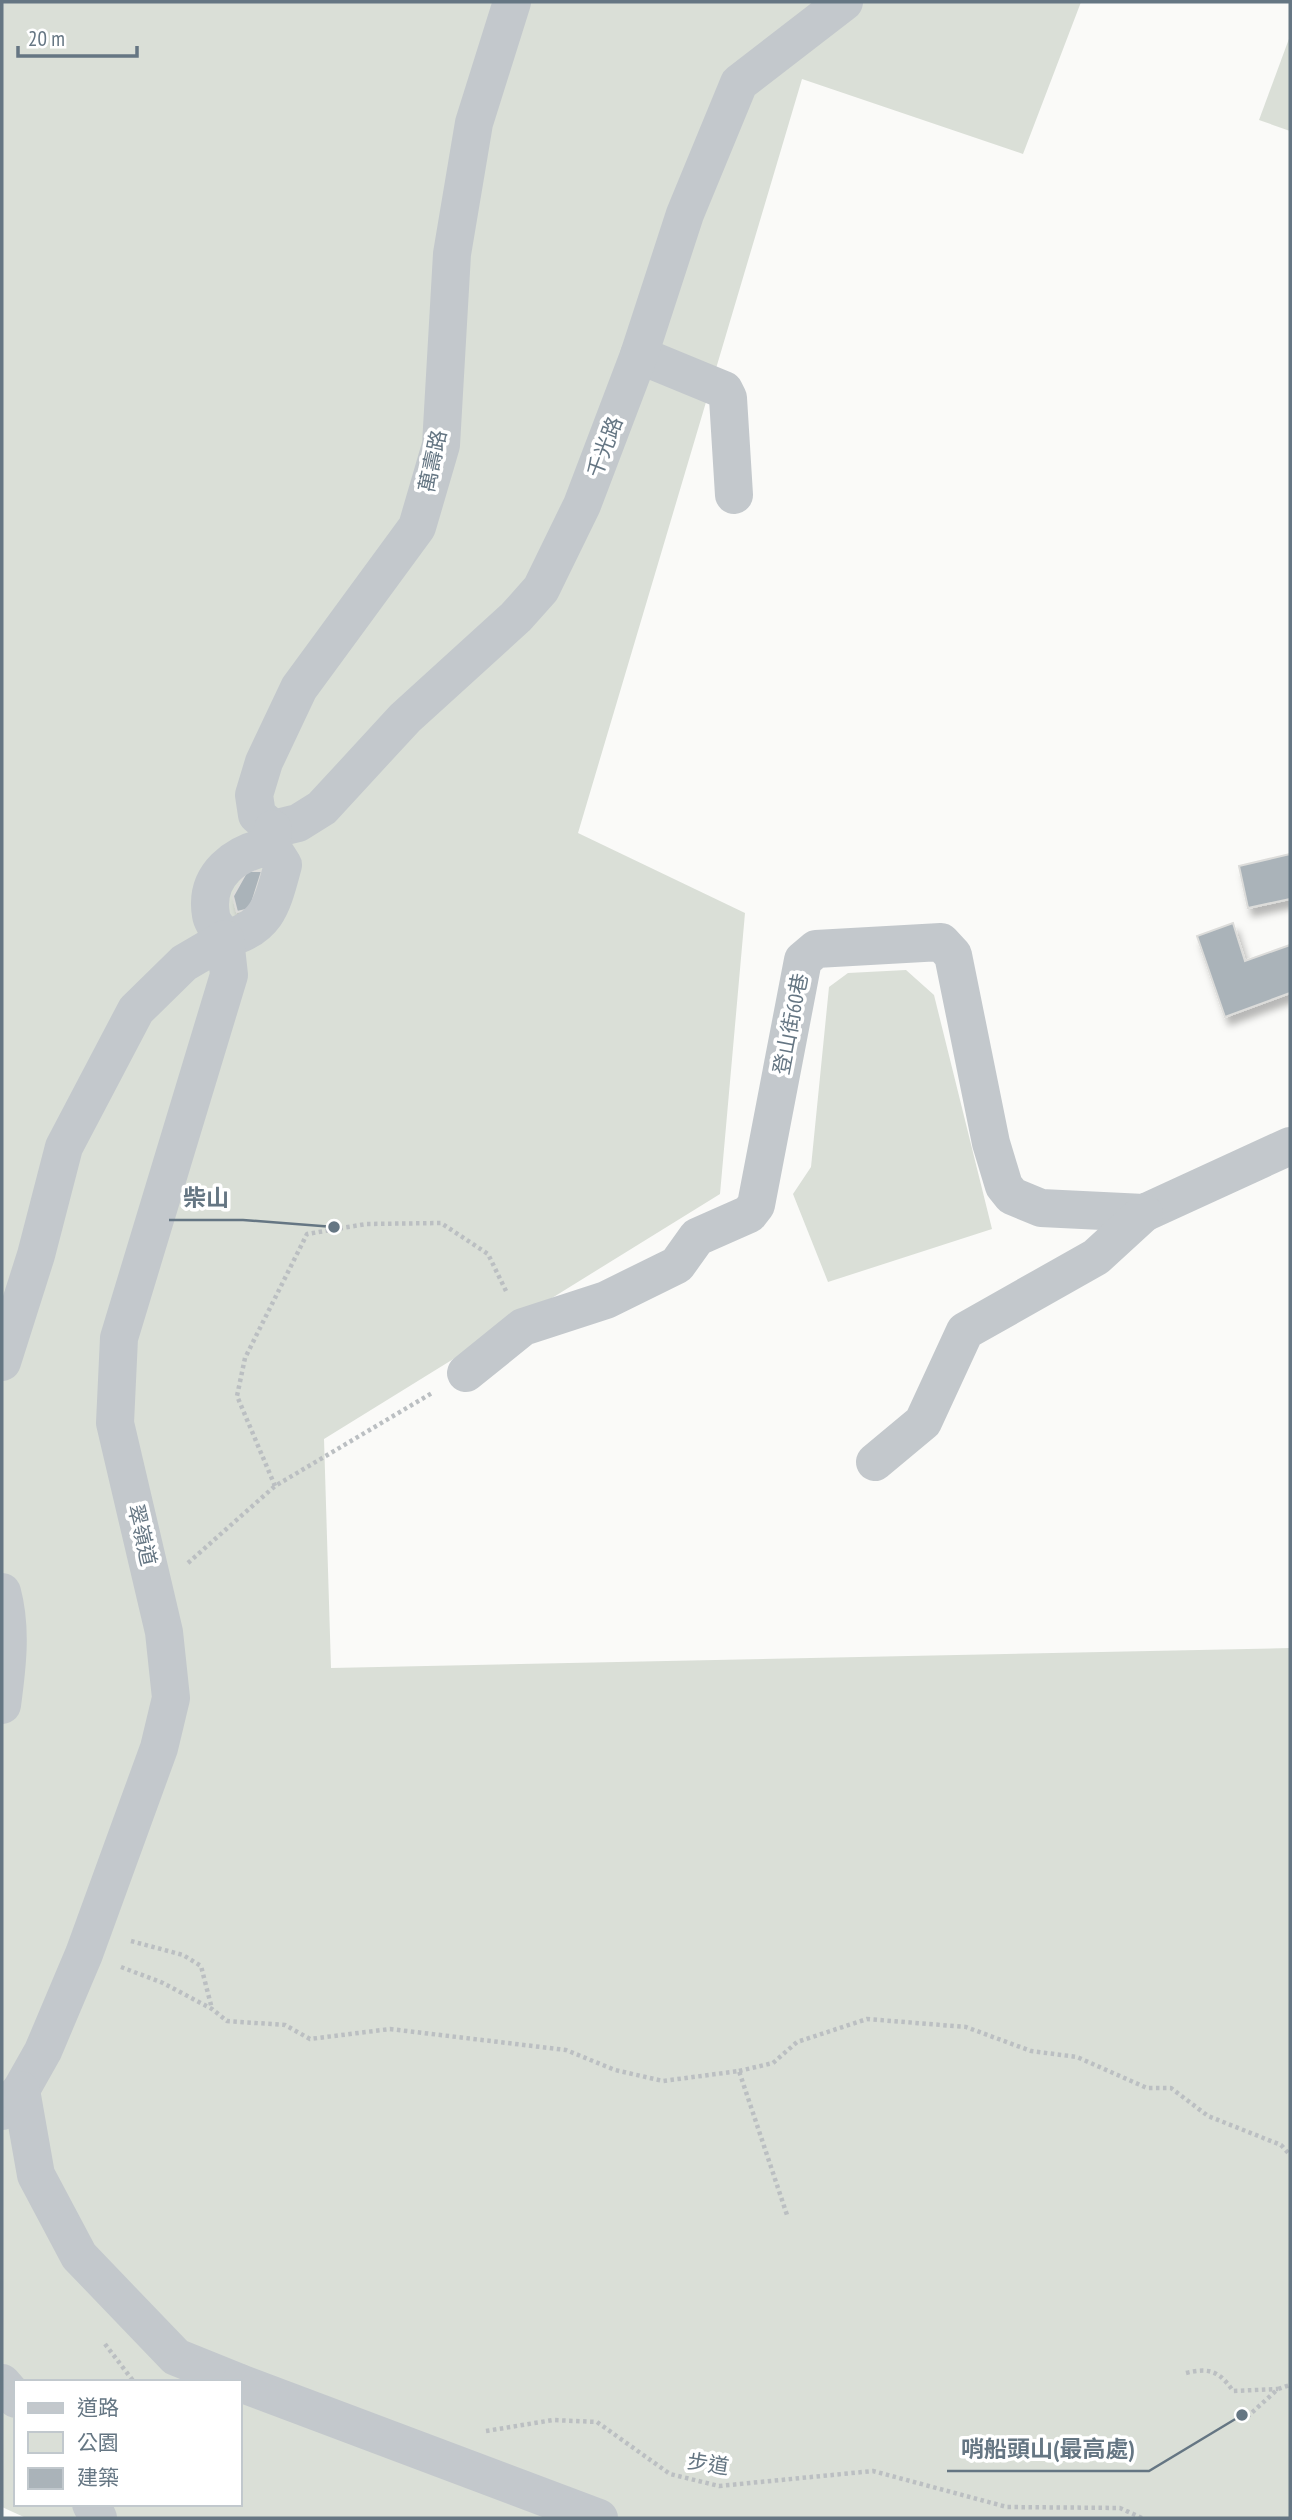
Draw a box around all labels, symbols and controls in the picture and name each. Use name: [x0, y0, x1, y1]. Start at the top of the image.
scale bar: [18, 14, 136, 58]
text: 20 m: [28, 25, 65, 52]
street label: 千光路: [581, 413, 628, 481]
street label: 萬壽路: [413, 427, 452, 495]
street label: 登山街60巷: [767, 971, 814, 1077]
callout: 柴山: [169, 1176, 243, 1220]
text: 柴山: [183, 1183, 229, 1212]
street label: 翠嶺道: [122, 1501, 163, 1569]
legend: [14, 2380, 242, 2506]
text: 道路: [77, 2394, 119, 2421]
callout: 哨船頭山(最高處): [947, 2427, 1149, 2471]
text: 公園: [77, 2429, 119, 2456]
text: 哨船頭山(最高處): [961, 2434, 1135, 2463]
street label: 步道: [685, 2447, 731, 2480]
text: 建築: [77, 2464, 119, 2491]

